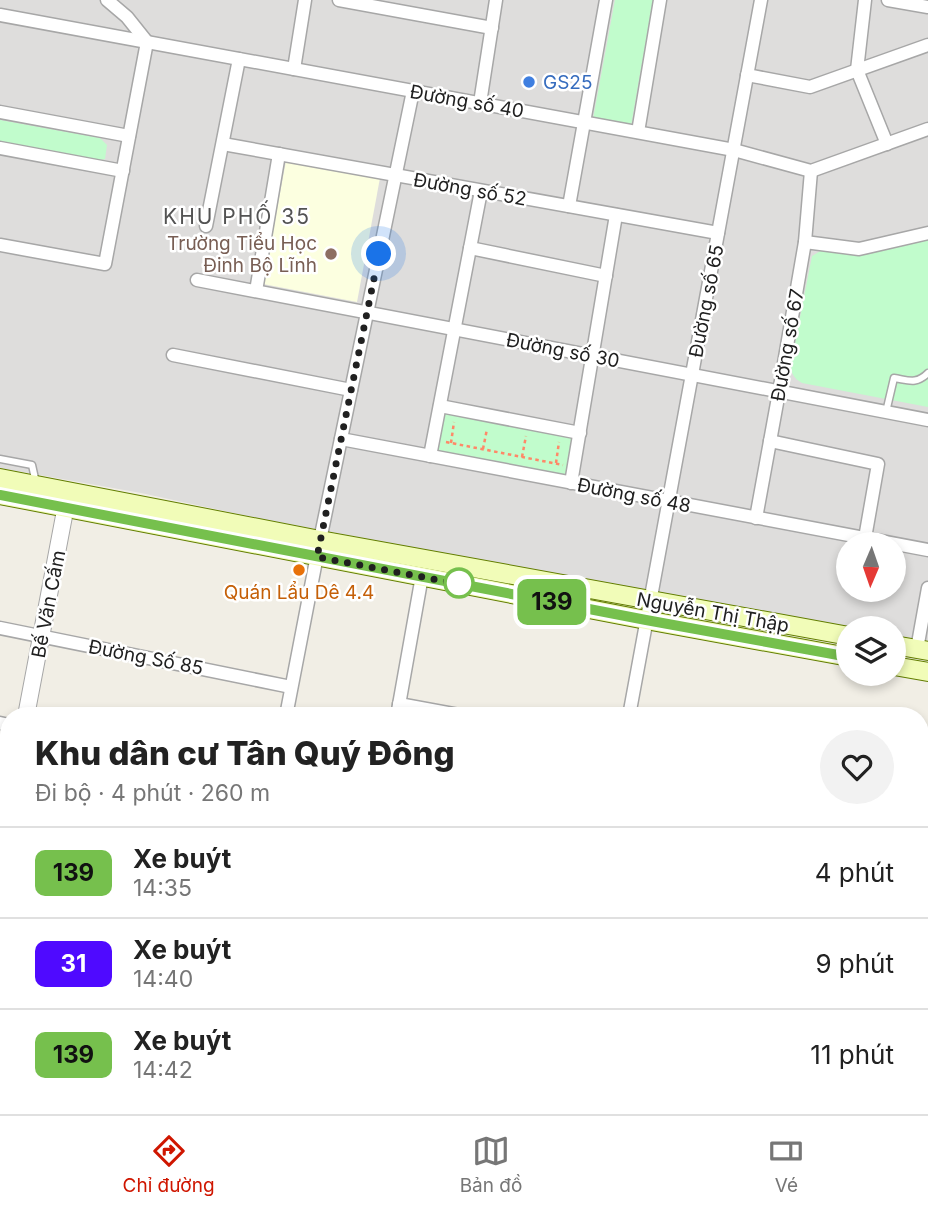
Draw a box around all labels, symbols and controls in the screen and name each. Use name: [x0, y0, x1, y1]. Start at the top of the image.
place label: GS25: [543, 71, 593, 94]
marker: GS25: [521, 74, 537, 90]
street label: Đường số 40: [408, 80, 526, 123]
street label: Đường số 52: [412, 168, 528, 211]
district label: KHU PHỐ 35: [163, 200, 311, 229]
place label: Trường Tiểu Học Đinh Bộ Lĩnh: [167, 232, 317, 277]
your location: [361, 236, 396, 271]
street label: Đường số 65: [684, 243, 729, 359]
marker: Trường Tiểu Học Đinh Bộ Lĩnh: [323, 246, 339, 262]
street label: Đường số 67: [766, 287, 809, 403]
street label: Đường số 30: [504, 328, 621, 373]
street label: Đường số 48: [575, 473, 693, 518]
north arrow: [836, 532, 906, 602]
map controls: [836, 532, 906, 686]
street label: Bế Văn Cấm: [27, 548, 70, 660]
marker: Quán Lẩu Dê 4.4: [291, 562, 307, 578]
unlabelled marker: [444, 568, 474, 598]
line badge: 139: [512, 579, 592, 625]
place label: Quán Lẩu Dê 4.4: [224, 581, 374, 604]
text: 139: [531, 587, 573, 616]
street label: Nguyễn Thị Thập: [635, 588, 791, 637]
button: layers: [836, 616, 906, 686]
street label: Đường Số 85: [86, 635, 205, 680]
button: heart: [820, 730, 894, 804]
text: Khu dân cư Tân Quý Đông: [35, 733, 455, 773]
text: Đi bộ · 4 phút · 260 m: [35, 779, 270, 807]
text: Xe buýt: [133, 843, 231, 874]
text: 4 phút: [815, 857, 894, 888]
text: 139: [53, 858, 94, 887]
text: 14:35: [133, 874, 192, 902]
text: Xe buýt: [133, 934, 231, 965]
text: 9 phút: [815, 948, 894, 979]
text: 31: [61, 949, 86, 978]
text: 14:40: [133, 965, 193, 993]
text: Xe buýt: [133, 1025, 231, 1056]
text: 11 phút: [810, 1039, 894, 1070]
text: 139: [53, 1040, 94, 1069]
text: 14:42: [133, 1056, 193, 1084]
tab: Chỉ đường: [123, 1132, 215, 1197]
tab: Bản đồ: [460, 1132, 522, 1197]
tab: Vé: [767, 1132, 805, 1197]

